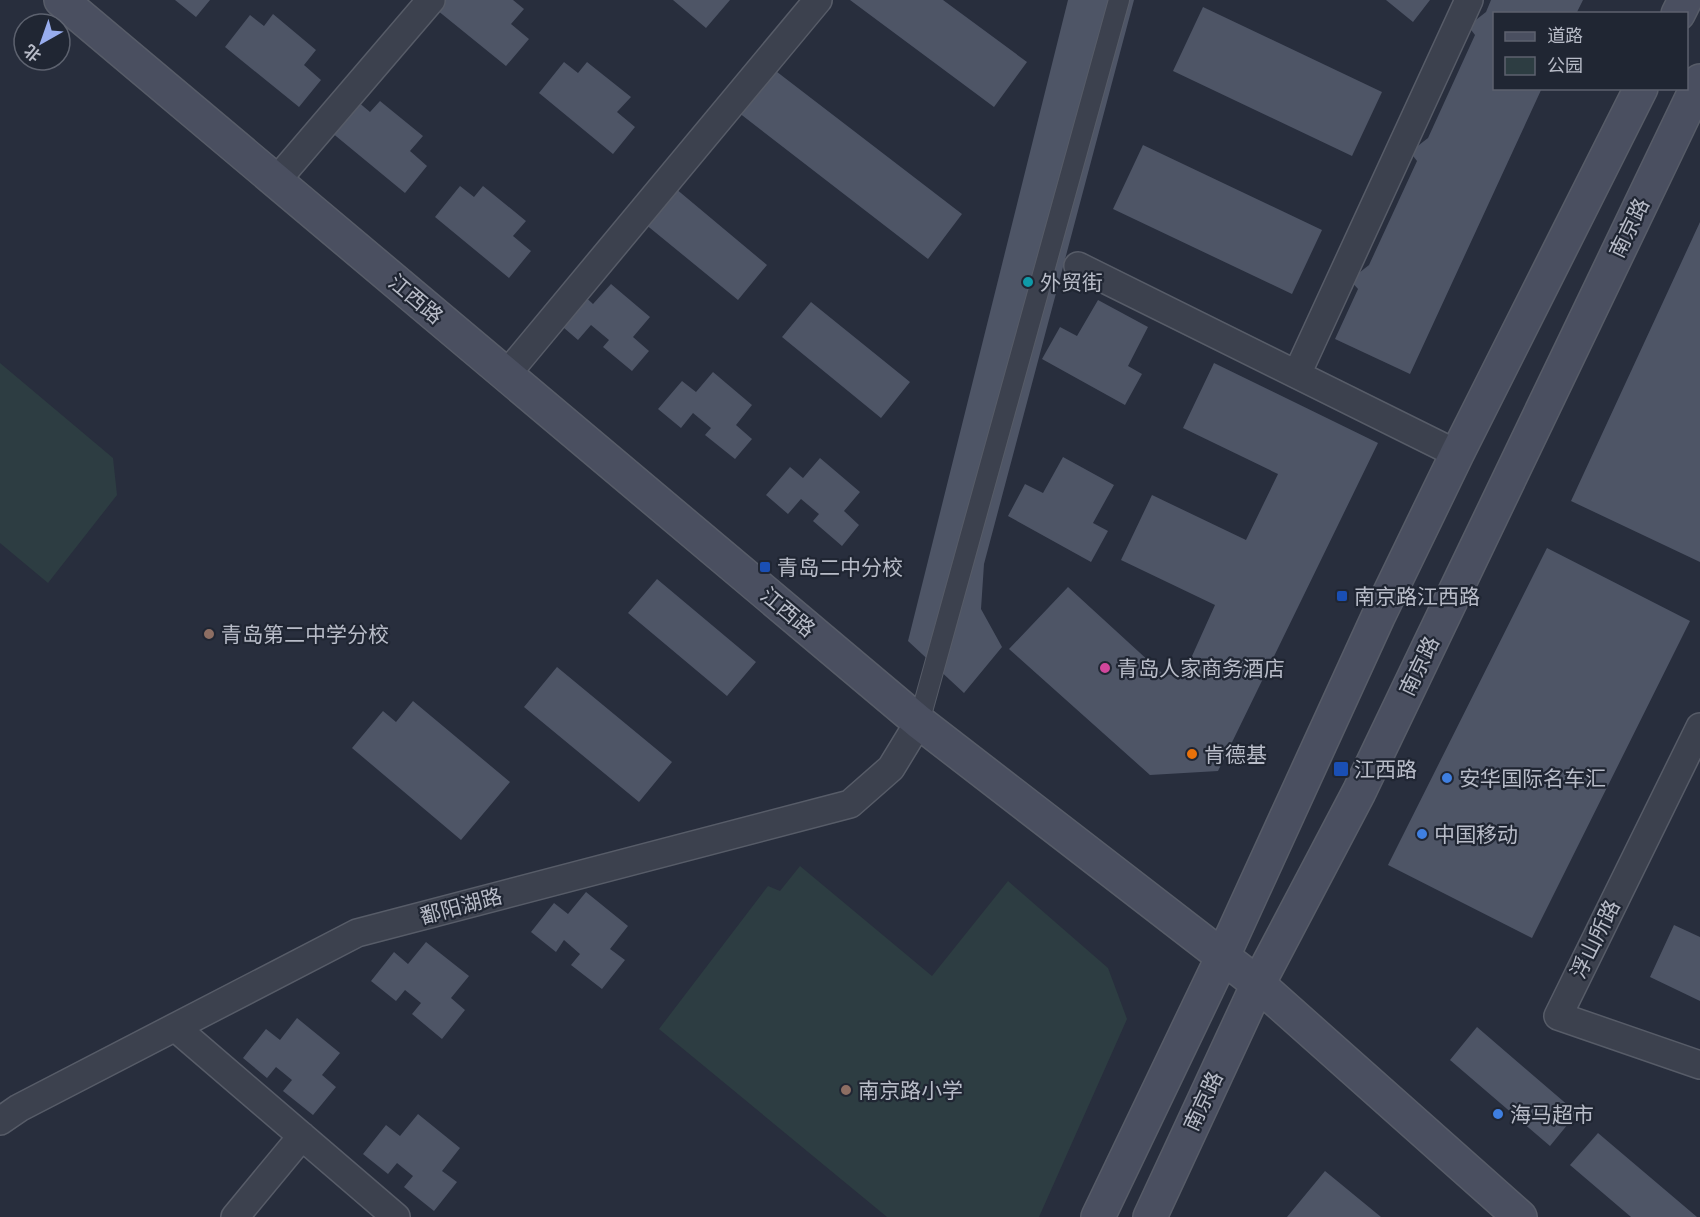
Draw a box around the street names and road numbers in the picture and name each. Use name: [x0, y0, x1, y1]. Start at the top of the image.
street label: 南京路: [1602, 193, 1656, 263]
street label: 江西路: [383, 268, 449, 330]
street label: 江西路: [755, 581, 821, 643]
street label: 南京路: [1392, 631, 1446, 701]
street label: 鄱阳湖路: [417, 881, 505, 931]
street label: 浮山所路: [1564, 895, 1626, 983]
street label: 南京路: [1177, 1066, 1229, 1136]

